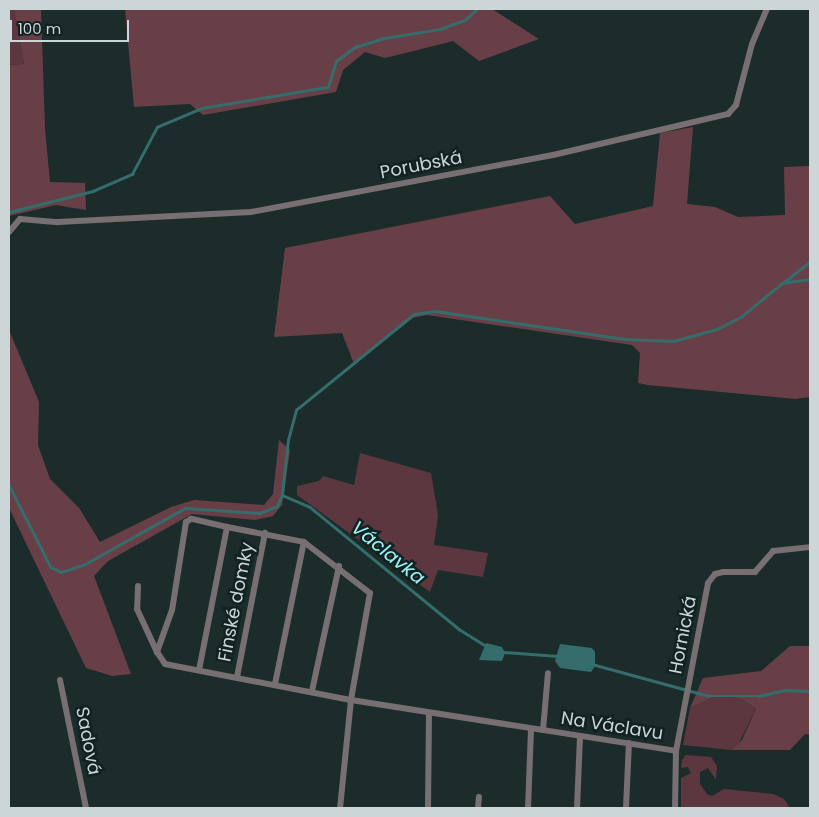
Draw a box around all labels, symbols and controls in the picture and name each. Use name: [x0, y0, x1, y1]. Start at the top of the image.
scale bar: [12, 10, 131, 42]
text: 100 m: [18, 18, 61, 39]
street label: Porubská: [378, 146, 464, 184]
water label: Václavka: [347, 516, 429, 590]
street label: Finské domky: [214, 540, 258, 664]
street label: Hornická: [665, 594, 701, 676]
street label: Sadová: [71, 705, 105, 777]
street label: Na Václavu: [559, 707, 665, 745]

